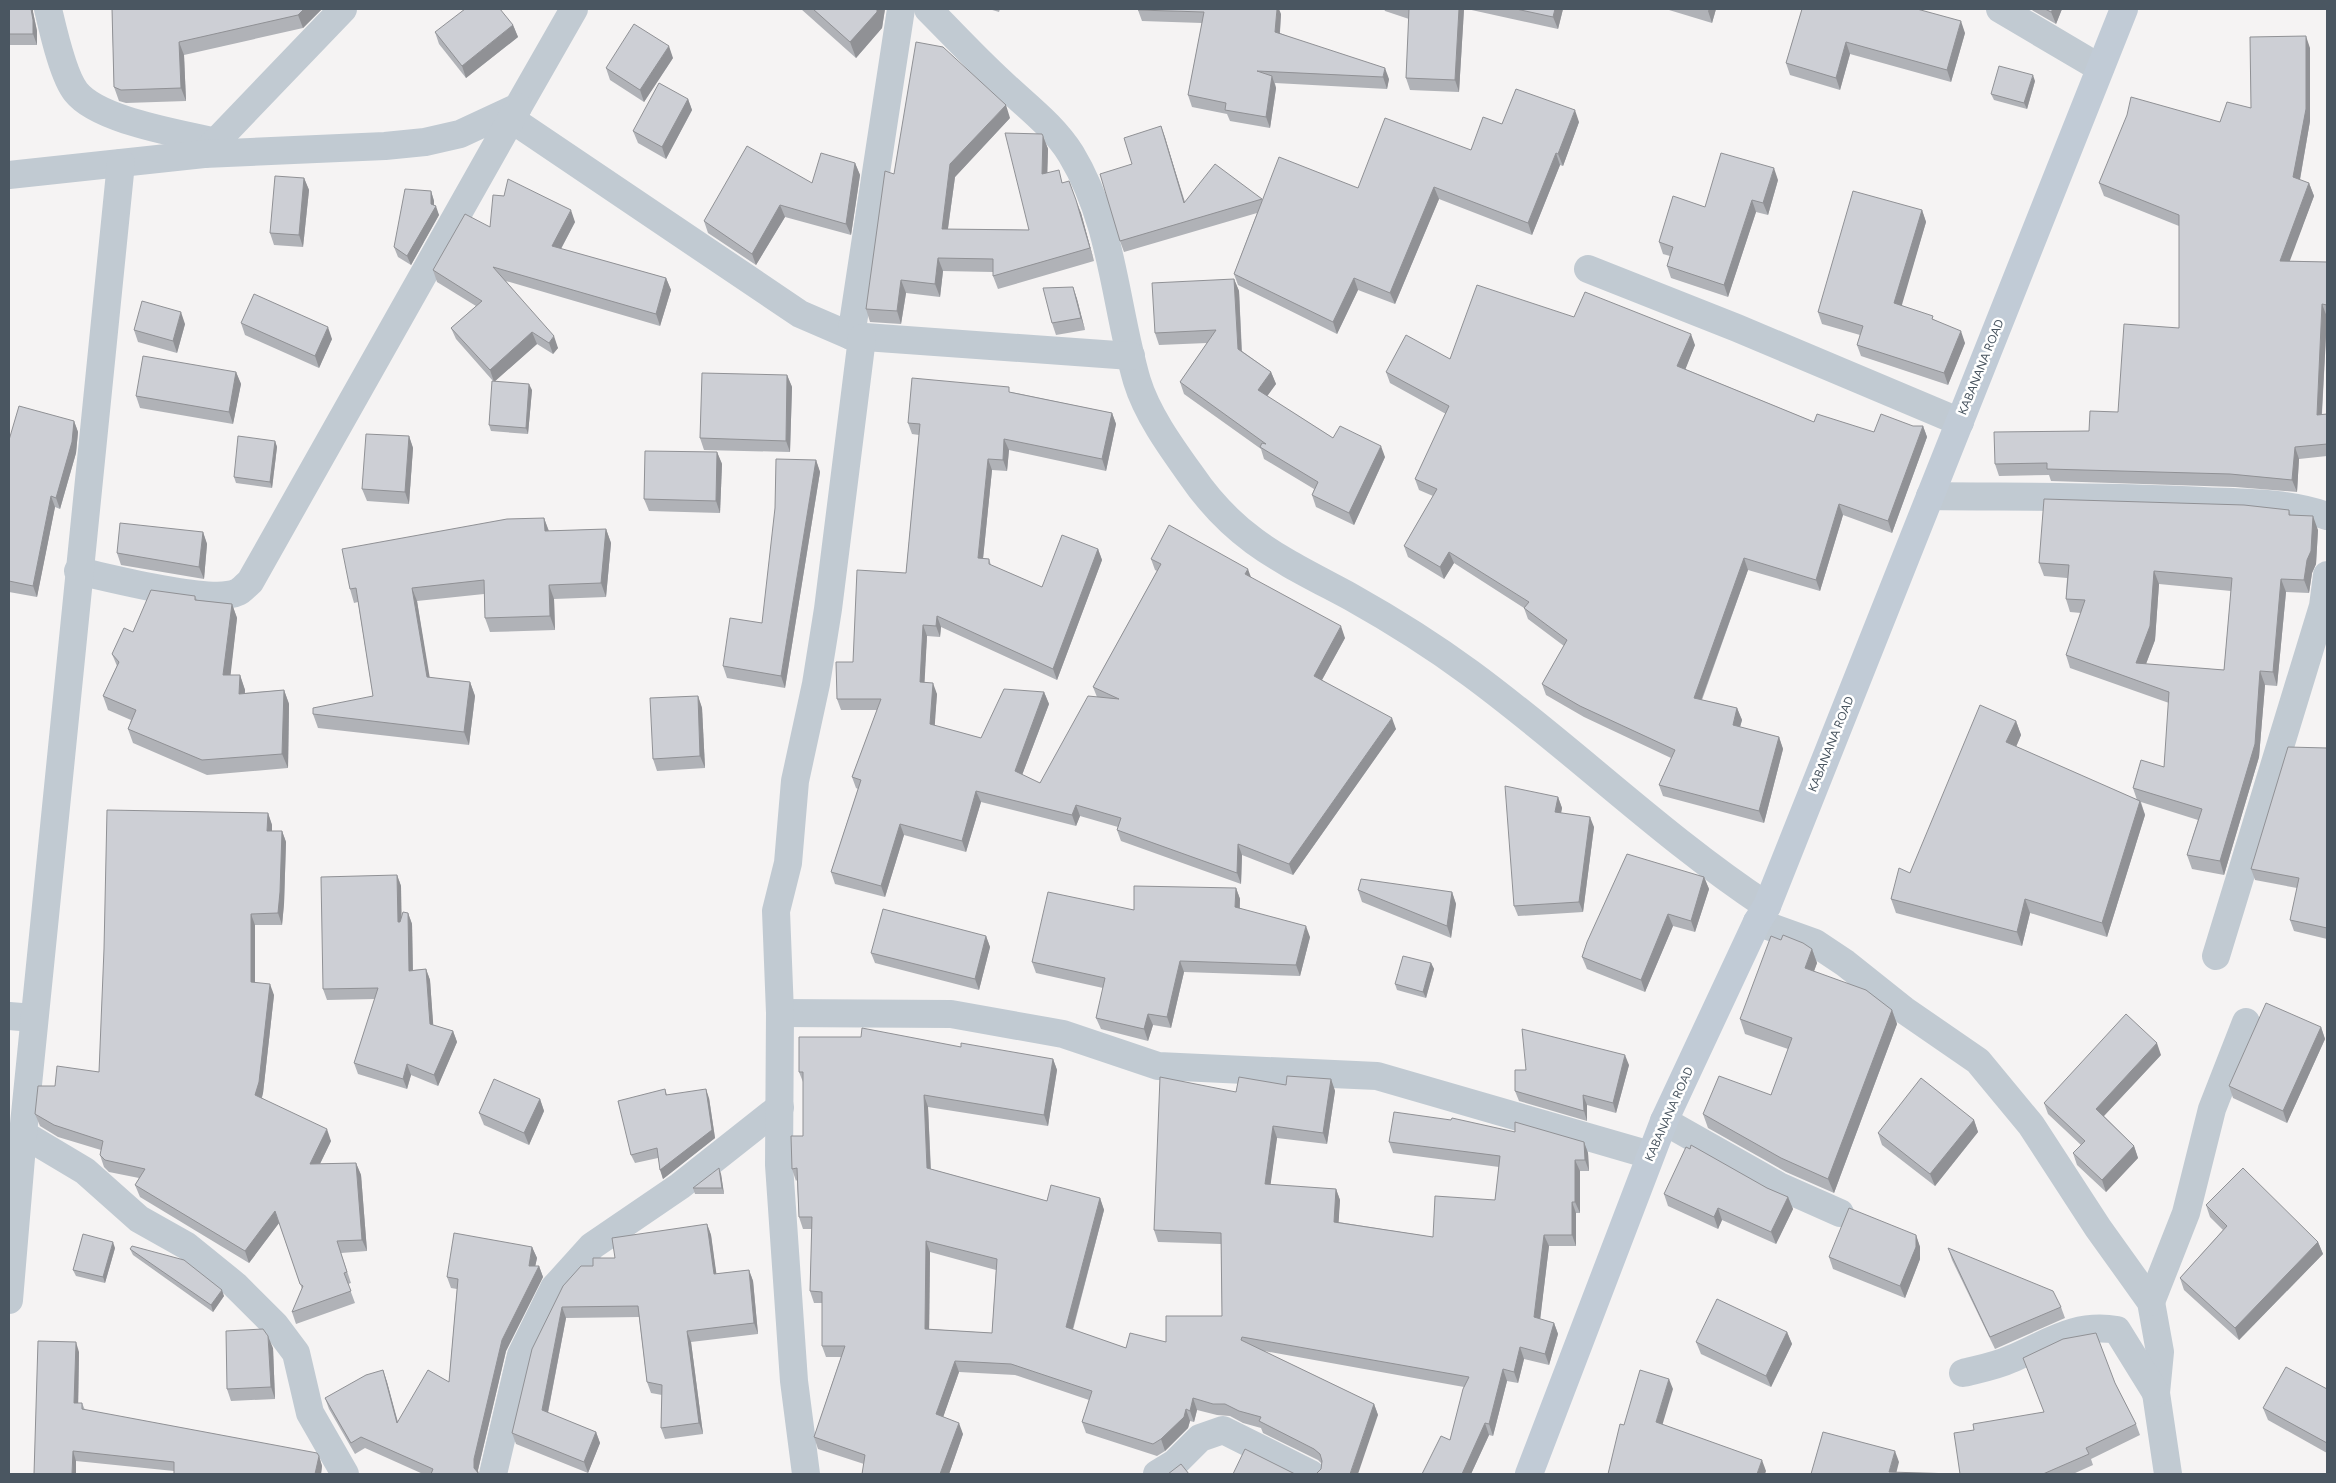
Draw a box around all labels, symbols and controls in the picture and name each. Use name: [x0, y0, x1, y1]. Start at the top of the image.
street label: KABANANA ROAD: [1955, 317, 2007, 417]
street label: KABANANA ROAD: [1805, 694, 1857, 794]
street label: KABANANA ROAD: [1642, 1065, 1696, 1163]

